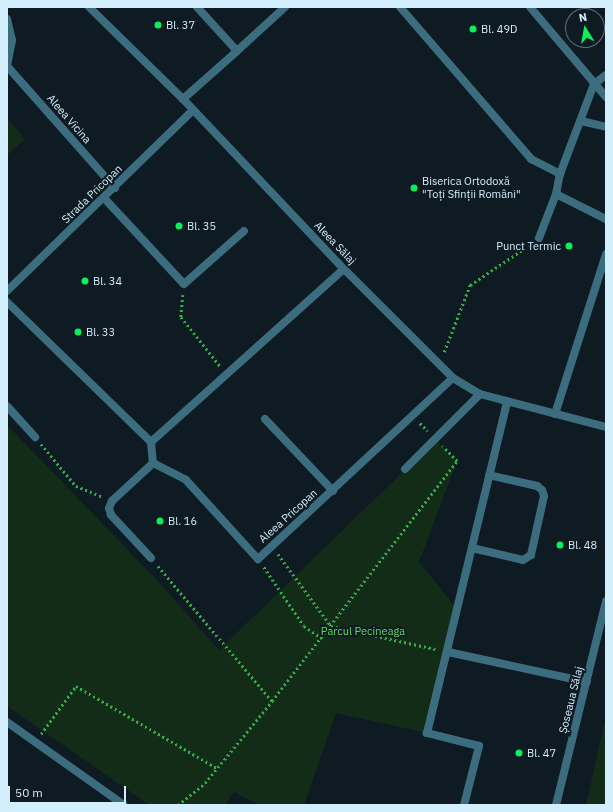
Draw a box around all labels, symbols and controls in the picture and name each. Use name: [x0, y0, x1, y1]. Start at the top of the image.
north arrow: [565, 8, 605, 48]
text: N: [578, 10, 588, 25]
place label: Bl. 37: [166, 18, 195, 32]
marker: Bl. 37: [153, 20, 163, 30]
place label: Bl. 49D: [481, 22, 517, 36]
marker: Bl. 49D: [468, 24, 478, 34]
street label: Aleea Vicina: [44, 92, 94, 146]
street label: Strada Pricopan: [59, 162, 125, 226]
place label: Biserica Ortodoxă "Toți Sfinții Români": [422, 175, 521, 201]
marker: Biserica Ortodoxă "Toți Sfinții Români": [409, 183, 419, 193]
place label: Bl. 35: [187, 219, 216, 233]
street label: Aleea Sălaj: [311, 219, 359, 267]
marker: Bl. 35: [174, 221, 184, 231]
place label: Punct Termic: [496, 239, 561, 253]
marker: Punct Termic: [564, 241, 574, 251]
place label: Bl. 34: [93, 274, 122, 288]
marker: Bl. 34: [80, 276, 90, 286]
place label: Bl. 33: [86, 325, 115, 339]
marker: Bl. 33: [73, 327, 83, 337]
street label: Aleea Pricopan: [256, 486, 320, 546]
place label: Bl. 16: [168, 514, 197, 528]
marker: Bl. 16: [155, 516, 165, 526]
place label: Bl. 48: [568, 538, 597, 552]
marker: Bl. 48: [555, 540, 565, 550]
park label: Parcul Pecineaga: [321, 624, 405, 638]
street label: Șoseaua Sălaj: [556, 665, 586, 735]
place label: Bl. 47: [527, 746, 556, 760]
marker: Bl. 47: [514, 748, 524, 758]
scale bar: [10, 778, 128, 804]
text: 50 m: [15, 785, 43, 800]

